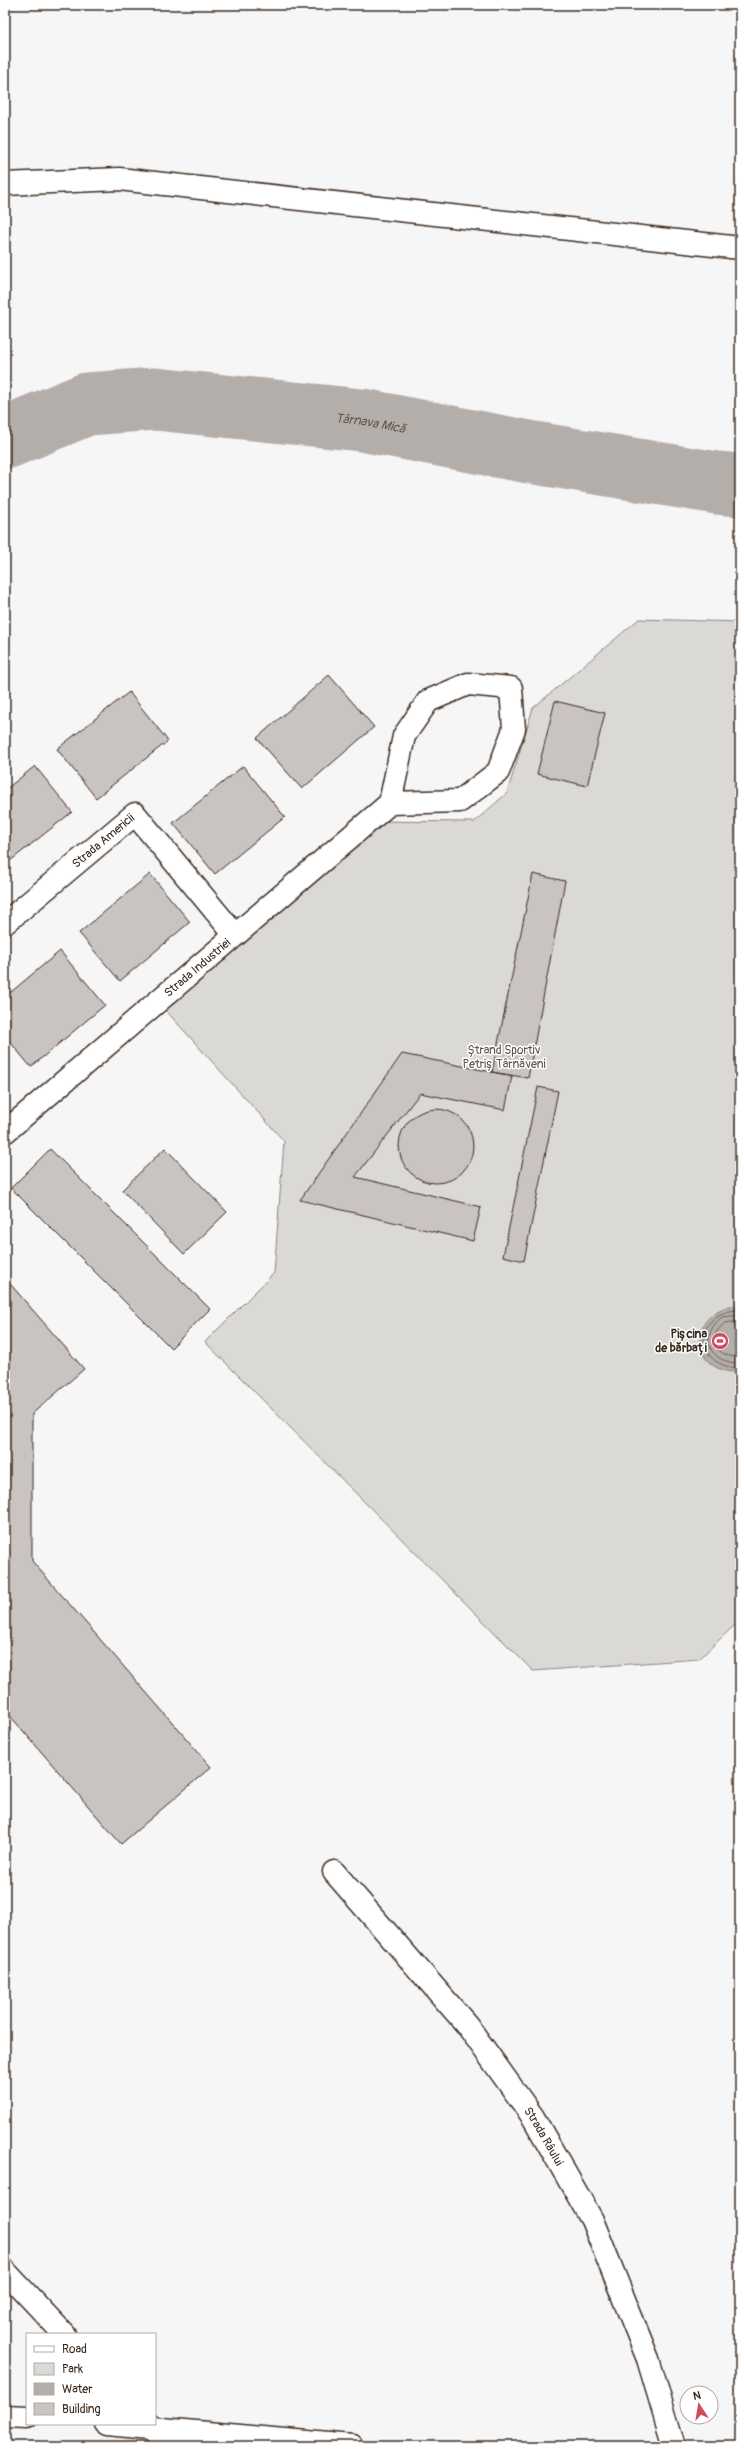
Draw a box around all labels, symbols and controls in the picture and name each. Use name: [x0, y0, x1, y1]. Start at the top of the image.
water label: Târnava Mică: [335, 410, 408, 437]
street label: Strada Americii: [69, 811, 138, 872]
street label: Strada Industriei: [161, 935, 234, 1001]
park label: Ștrand Sportiv Petriș Târnăveni: [462, 1043, 546, 1072]
place label: Pișcina de bărbați: [655, 1327, 707, 1356]
sports icon: Pișcina de bărbați: [710, 1331, 730, 1351]
street label: Strada Râului: [520, 2104, 566, 2169]
legend: [26, 2333, 156, 2425]
text: Road: [62, 2342, 87, 2357]
text: Park: [62, 2362, 83, 2377]
text: Water: [62, 2382, 93, 2397]
north arrow: [679, 2385, 719, 2425]
text: N: [692, 2388, 703, 2403]
text: Building: [62, 2402, 101, 2417]

